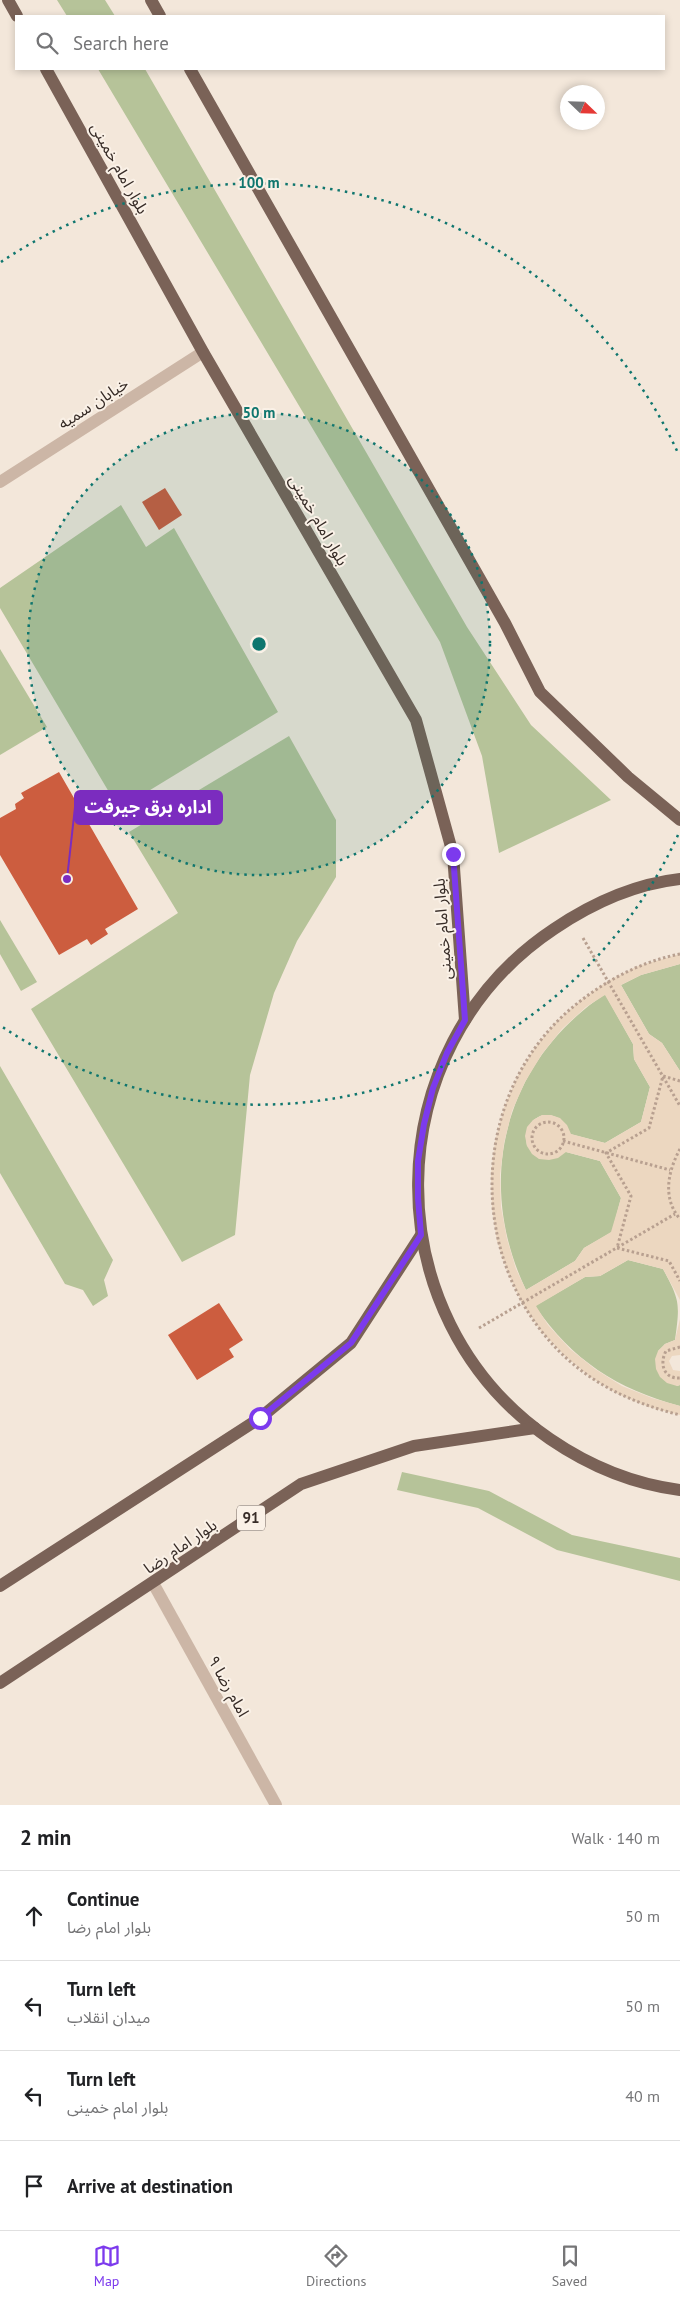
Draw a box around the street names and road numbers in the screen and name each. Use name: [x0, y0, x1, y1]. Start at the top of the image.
street label: بلوار امام خمینی: [84, 119, 153, 219]
street label: خیابان سمیه: [54, 373, 132, 433]
street label: بلوار امام خمینی: [282, 471, 353, 570]
street label: بلوار امام خمینی: [428, 878, 459, 980]
road number: 91: [237, 1506, 265, 1530]
street label: بلوار امام رضا: [140, 1514, 222, 1580]
street label: امام رضا ۹: [201, 1652, 254, 1722]

